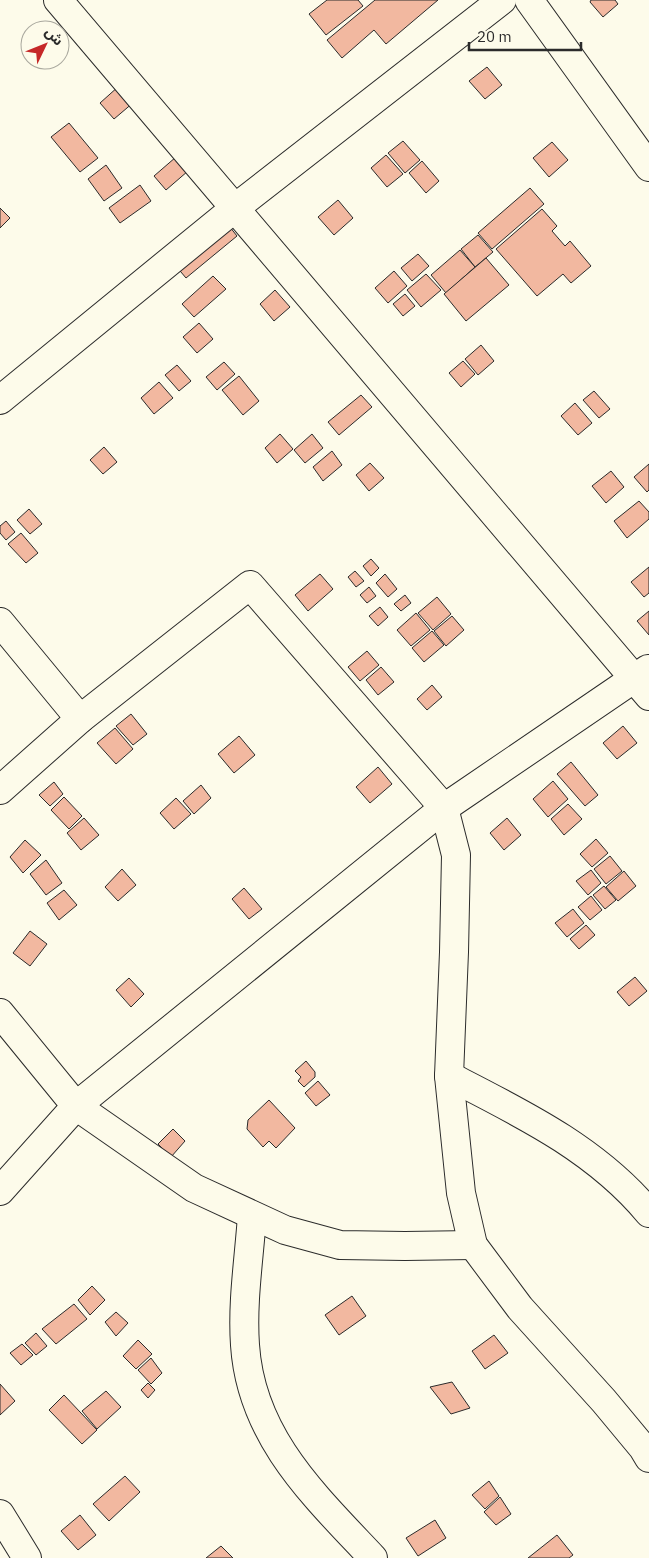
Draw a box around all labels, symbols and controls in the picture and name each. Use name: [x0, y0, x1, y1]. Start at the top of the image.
north arrow: [20, 20, 70, 70]
scale bar: [469, 20, 582, 52]
text: ش: [41, 23, 68, 49]
text: 20 m: [477, 27, 512, 46]

